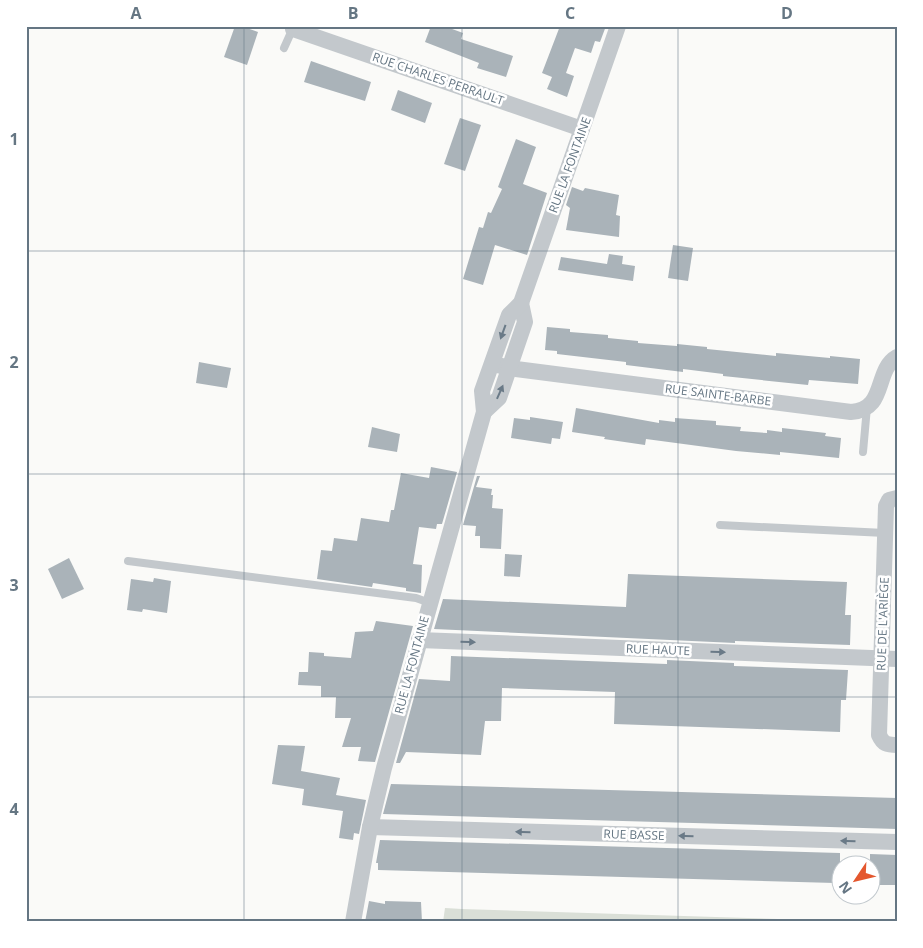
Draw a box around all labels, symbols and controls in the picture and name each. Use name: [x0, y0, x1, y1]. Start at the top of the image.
text: A: [130, 2, 142, 24]
text: B: [348, 2, 358, 24]
text: C: [565, 2, 575, 24]
text: D: [781, 2, 793, 24]
street label: RUE CHARLES PERRAULT: [370, 48, 506, 109]
street label: RUE LA FONTAINE: [544, 115, 595, 215]
text: 1: [9, 128, 19, 150]
one-way arrow: [499, 324, 506, 339]
text: 2: [9, 351, 19, 373]
street label: RUE SAINTE-BARBE: [664, 380, 772, 409]
one-way arrow: [496, 385, 504, 399]
text: 3: [9, 574, 19, 596]
street label: RUE DE L'ARIÈGE: [872, 577, 893, 671]
street label: RUE LA FONTAINE: [390, 614, 433, 716]
one-way arrow: [460, 639, 476, 647]
street label: RUE HAUTE: [626, 640, 690, 659]
one-way arrow: [710, 648, 726, 656]
text: 4: [9, 798, 19, 820]
street label: RUE BASSE: [603, 825, 665, 844]
one-way arrow: [515, 827, 531, 835]
one-way arrow: [677, 832, 693, 840]
one-way arrow: [840, 837, 856, 845]
north arrow: [830, 856, 880, 906]
text: N: [834, 878, 856, 898]

